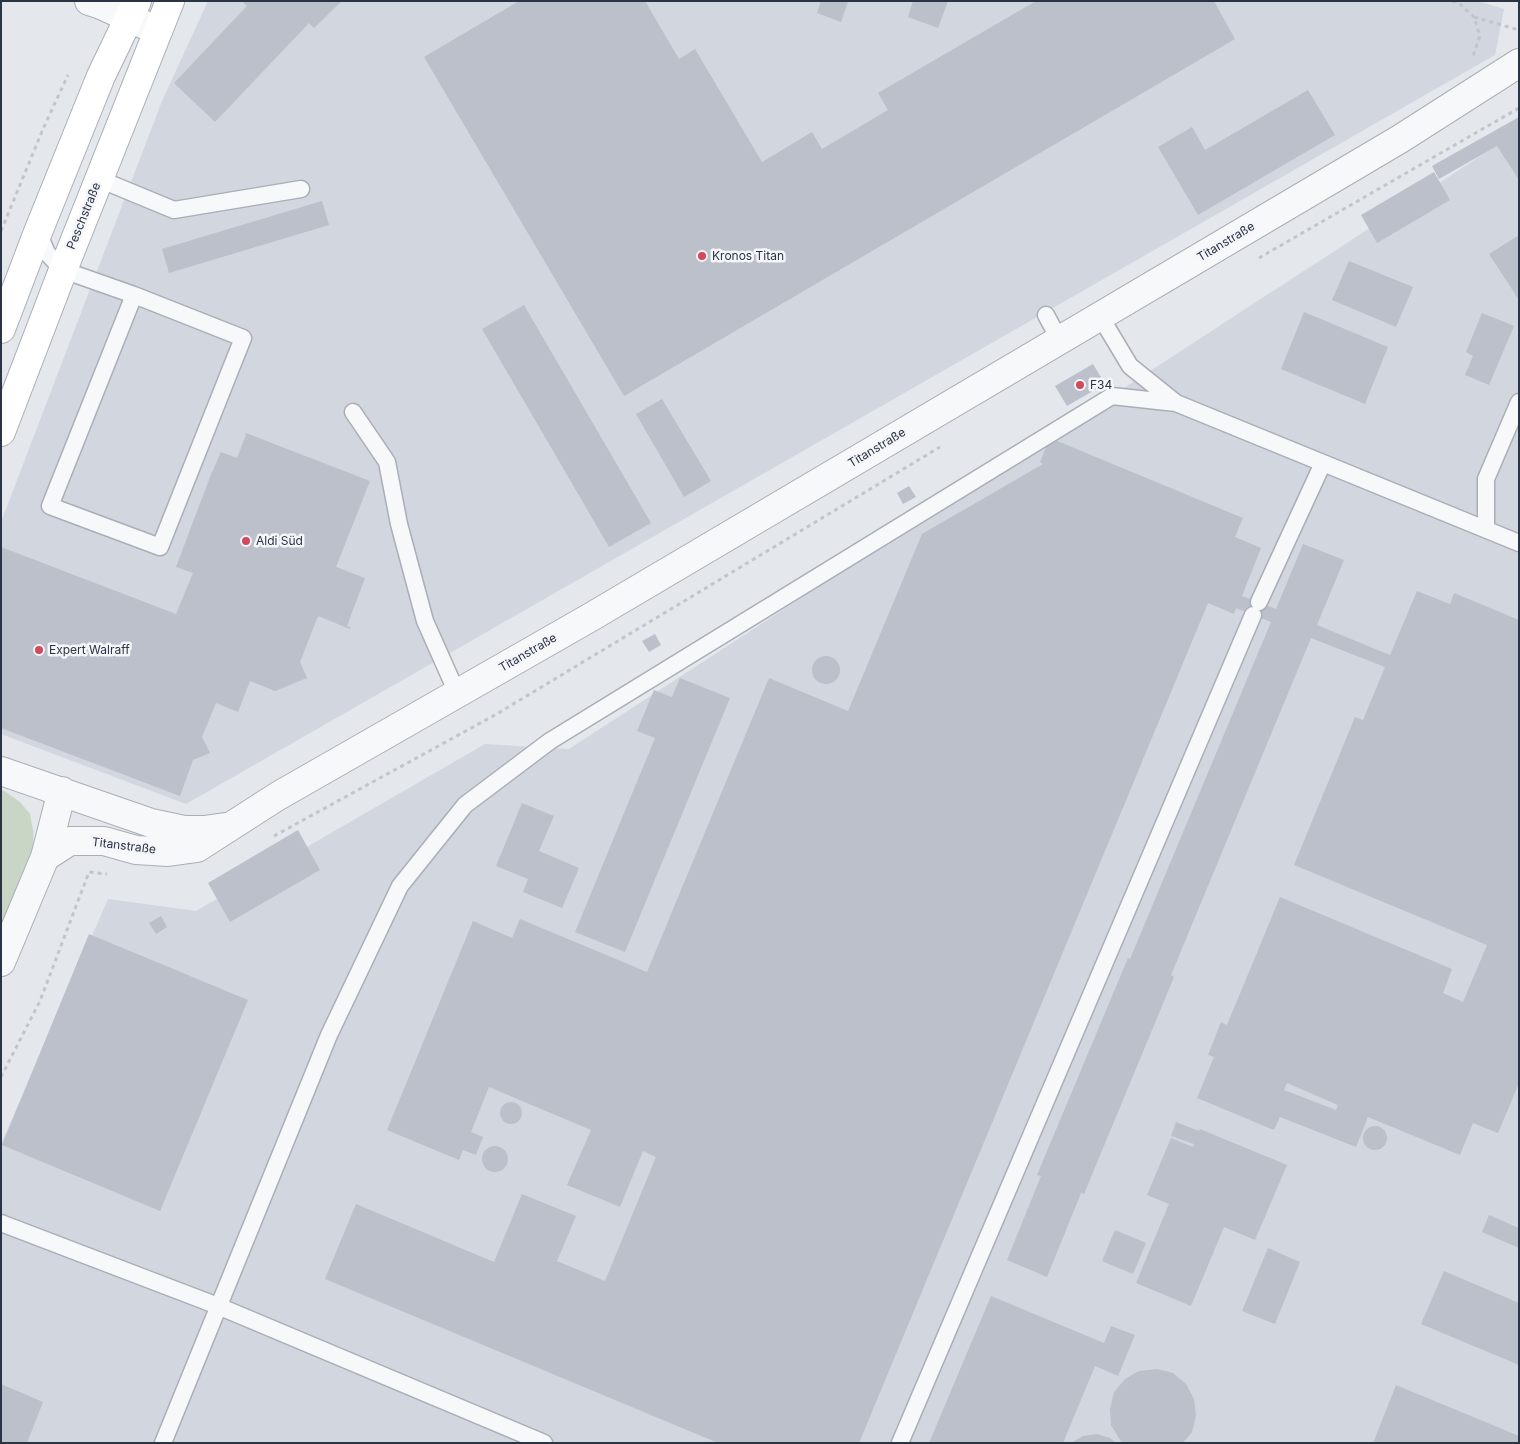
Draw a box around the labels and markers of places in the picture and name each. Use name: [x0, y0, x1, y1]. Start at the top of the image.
place label: Kronos Titan: [712, 249, 784, 263]
marker: Kronos Titan: [696, 250, 708, 262]
place label: F34: [1090, 378, 1112, 392]
marker: F34: [1074, 379, 1086, 391]
place label: Aldi Süd: [256, 534, 303, 548]
marker: Aldi Süd: [240, 535, 252, 547]
place label: Expert Walraff: [49, 643, 130, 657]
marker: Expert Walraff: [33, 644, 45, 656]

